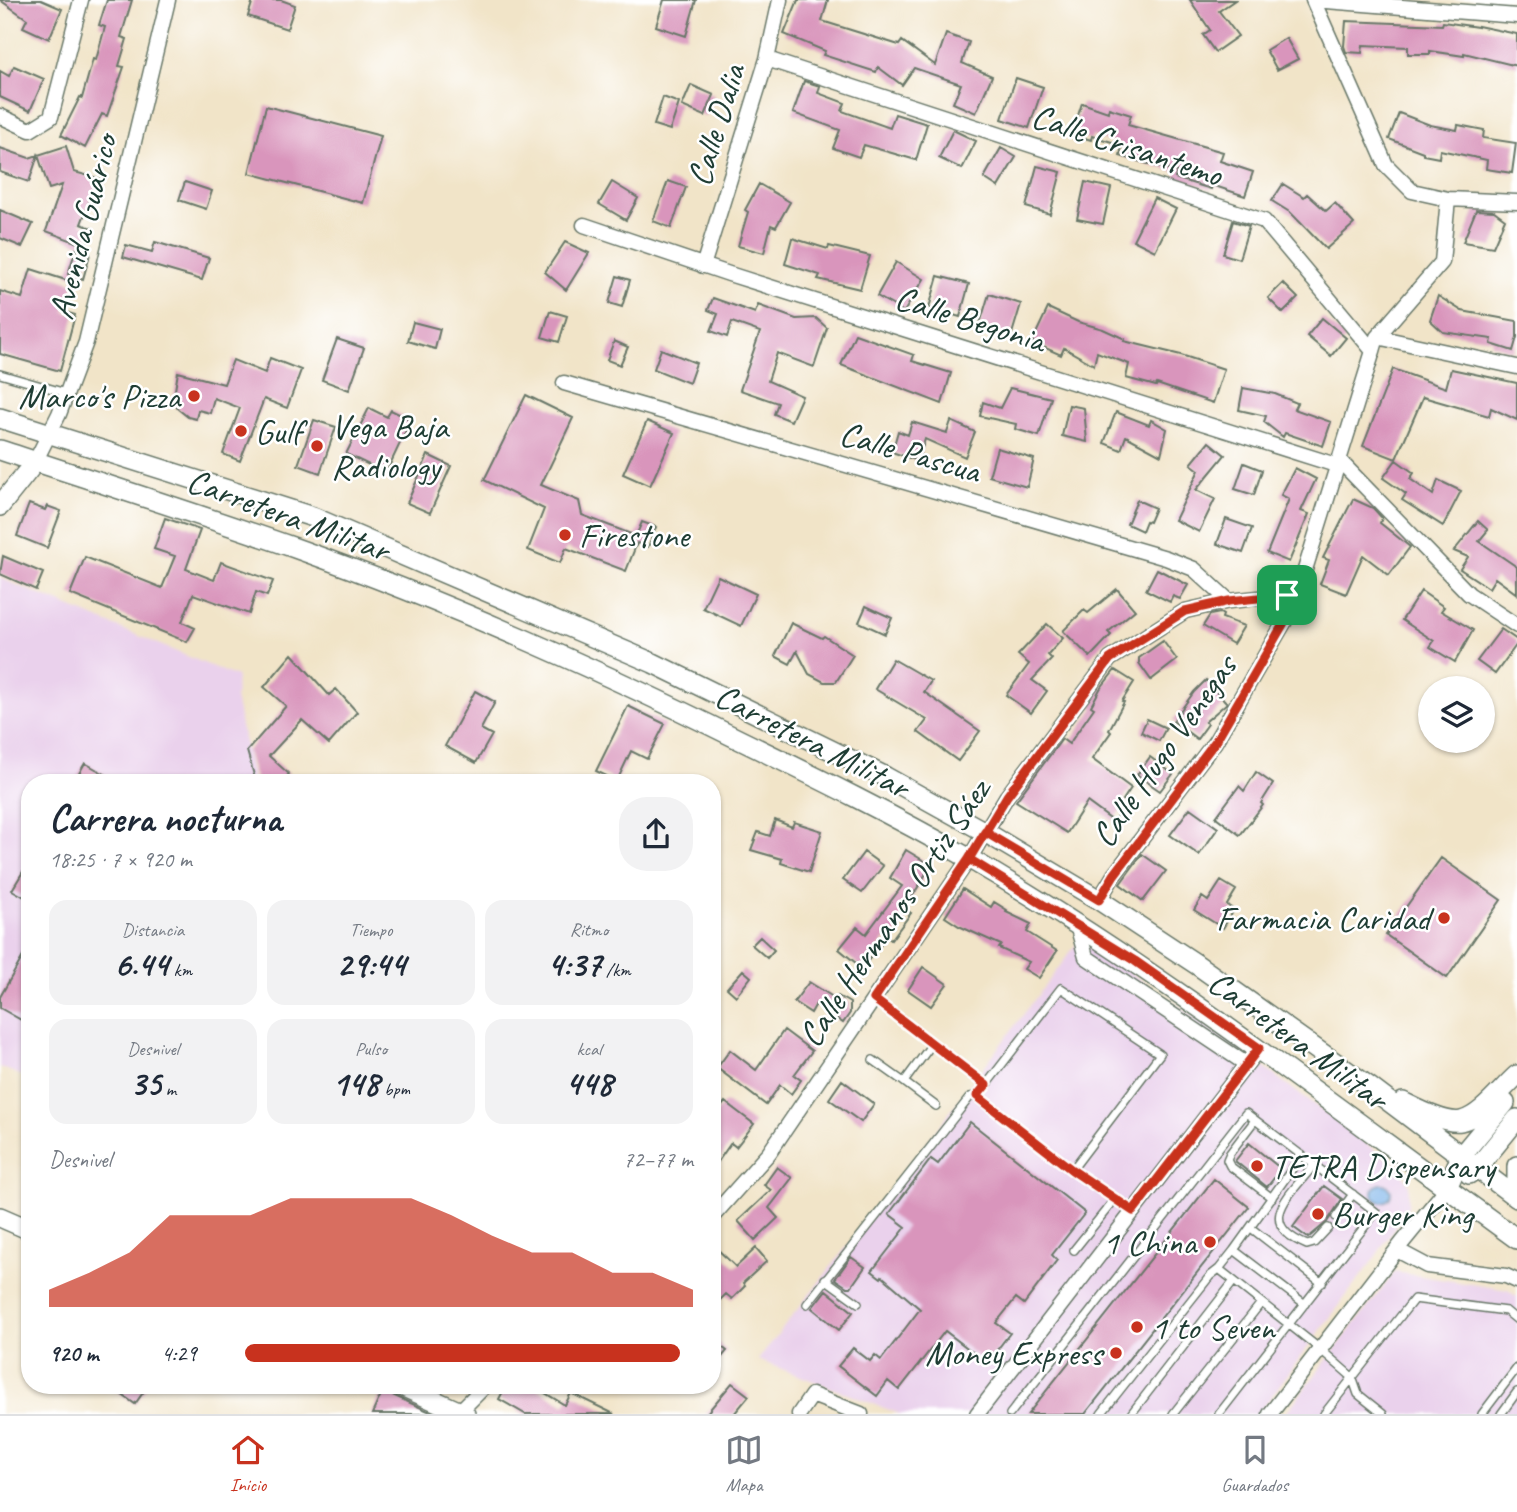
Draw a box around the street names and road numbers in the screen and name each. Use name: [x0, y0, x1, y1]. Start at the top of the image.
street label: Calle Dalia: [676, 57, 756, 191]
street label: Calle Crisantemo: [1026, 93, 1229, 197]
street label: Avenida Guárico: [38, 127, 129, 324]
street label: Calle Begonia: [890, 275, 1053, 364]
street label: Calle Pascua: [835, 411, 987, 494]
street label: Carretera Militar: [181, 458, 398, 573]
street label: Calle Hugo Venegas: [1081, 644, 1249, 856]
street label: Carretera Militar: [708, 673, 919, 811]
street label: Calle Hermanos Ortiz Sáez: [788, 767, 1002, 1055]
street label: Carretera Militar: [1199, 960, 1399, 1122]

